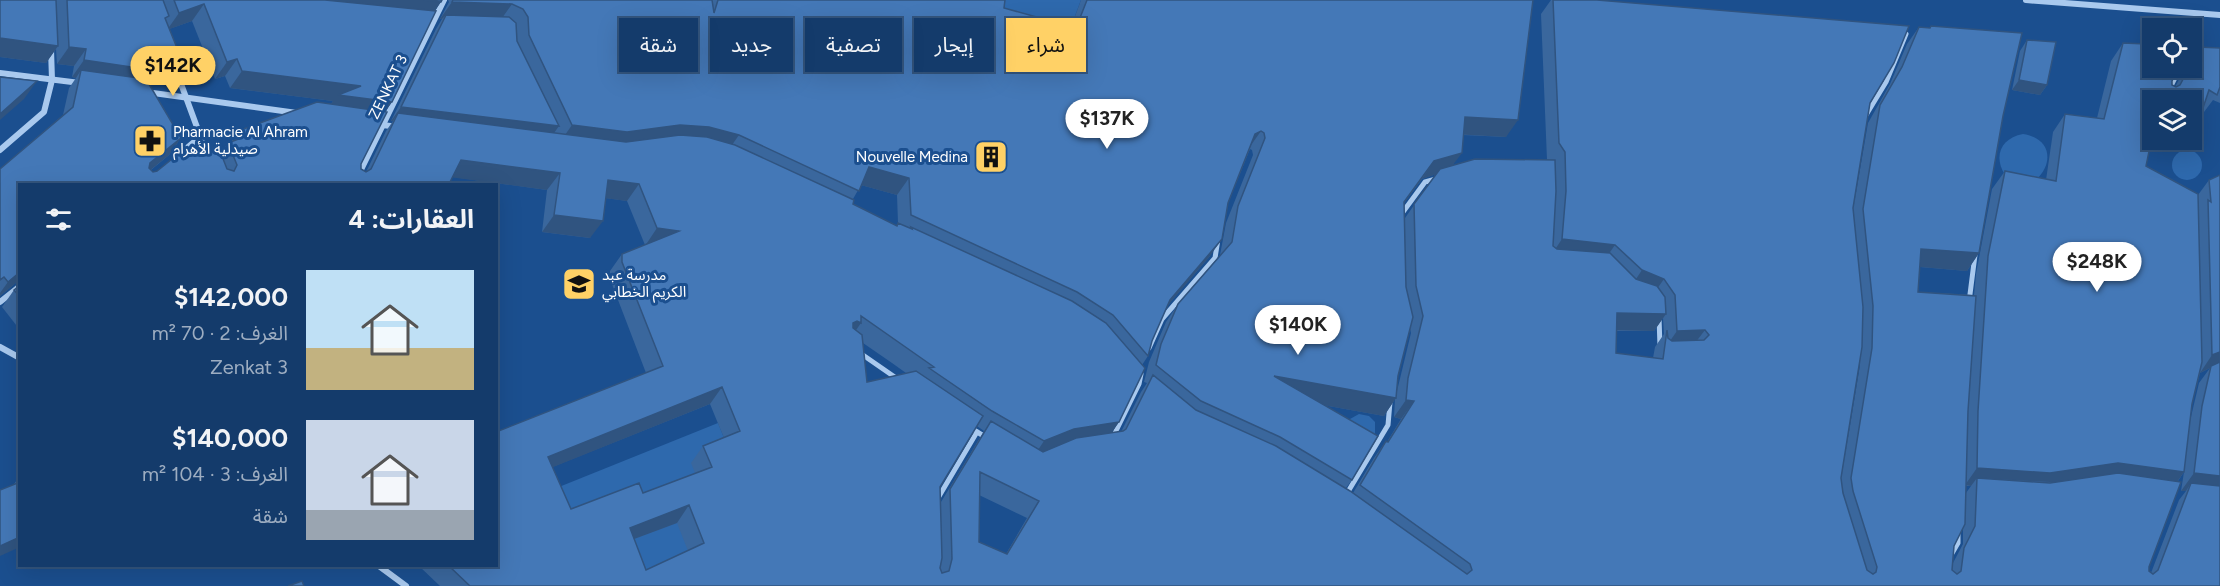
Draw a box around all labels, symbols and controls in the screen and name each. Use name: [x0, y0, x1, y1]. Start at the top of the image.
chip: شقة: [619, 18, 698, 72]
chip: جديد: [710, 18, 793, 72]
chip: تصفية: [805, 18, 902, 72]
chip: إيجار: [914, 18, 994, 72]
chip: شراء: [1006, 18, 1086, 72]
map controls: [2142, 18, 2202, 150]
button: locate: [2142, 18, 2202, 78]
pin: $142K: [131, 46, 215, 97]
street label: ZENKAT 3: [365, 52, 411, 122]
text: $142K: [144, 53, 202, 77]
button: layers: [2142, 90, 2202, 150]
pin: $137K: [1065, 99, 1149, 150]
text: $137K: [1079, 106, 1135, 130]
pharmacy icon: Pharmacie Al Ahram صيدلية الأهرام: [132, 123, 168, 159]
place label: Pharmacie Al Ahram صيدلية الأهرام: [173, 123, 308, 160]
building icon: Nouvelle Medina: [973, 139, 1009, 175]
place label: Nouvelle Medina: [856, 148, 968, 166]
icon: filters: [42, 203, 75, 236]
text: العقارات: 4: [349, 203, 474, 235]
pin: $248K: [2055, 242, 2139, 293]
text: $248K: [2067, 249, 2127, 273]
school or university icon: مدرسة عبد الكريم الخطابي: [561, 266, 597, 302]
place label: مدرسة عبد الكريم الخطابي: [602, 266, 686, 303]
text: $142,000: [174, 281, 288, 313]
icon: home: [354, 294, 426, 366]
pin: $140K: [1256, 305, 1340, 356]
text: $140K: [1269, 312, 1327, 336]
text: الغرف: 2 · 70 m²: [152, 321, 288, 345]
text: Zenkat 3: [210, 355, 288, 379]
text: $140,000: [172, 422, 288, 454]
icon: home: [354, 444, 426, 516]
text: الغرف: 3 · 104 m²: [142, 462, 288, 486]
text: شقة: [253, 504, 288, 528]

